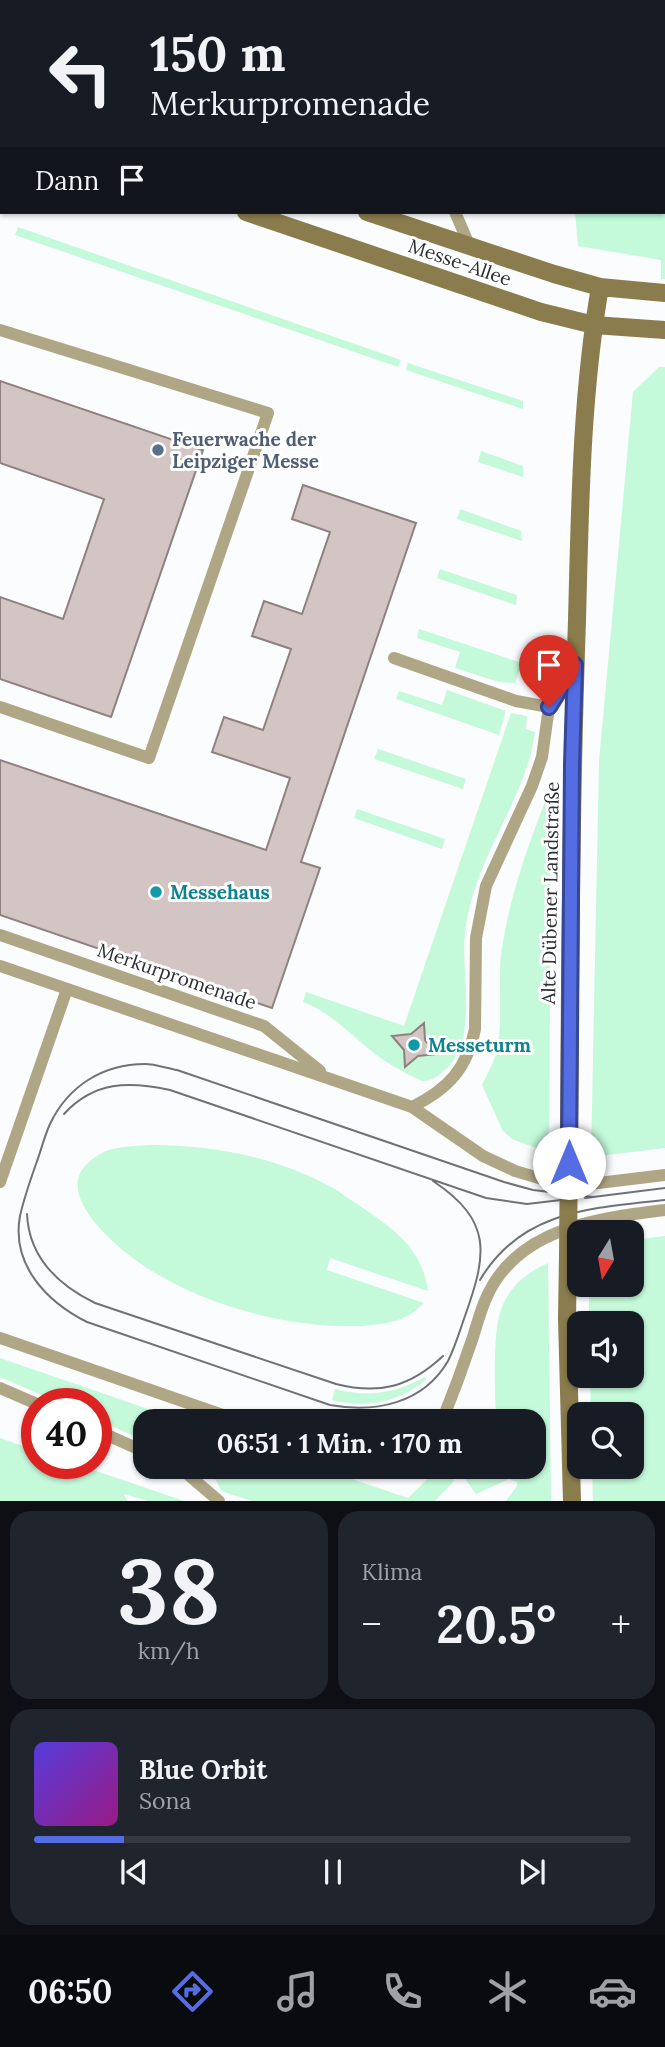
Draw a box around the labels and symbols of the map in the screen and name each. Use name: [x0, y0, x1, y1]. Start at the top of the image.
street label: Messe-Allee: [405, 233, 515, 291]
place label: Feuerwache der Leipziger Messe: [172, 427, 319, 473]
marker: Feuerwache der Leipziger Messe: [150, 442, 166, 458]
pin: [519, 635, 579, 707]
street label: Alte Dübener Landstraße: [536, 781, 564, 1006]
place label: Messehaus: [170, 880, 270, 904]
marker: Messehaus: [148, 884, 164, 900]
street label: Merkurpromenade: [94, 938, 260, 1014]
place label: Messeturm: [428, 1033, 532, 1057]
marker: Messeturm: [406, 1037, 422, 1053]
position arrow: [532, 1126, 606, 1200]
north arrow: [567, 1220, 644, 1297]
speed limit sign: 40: [21, 1388, 112, 1479]

